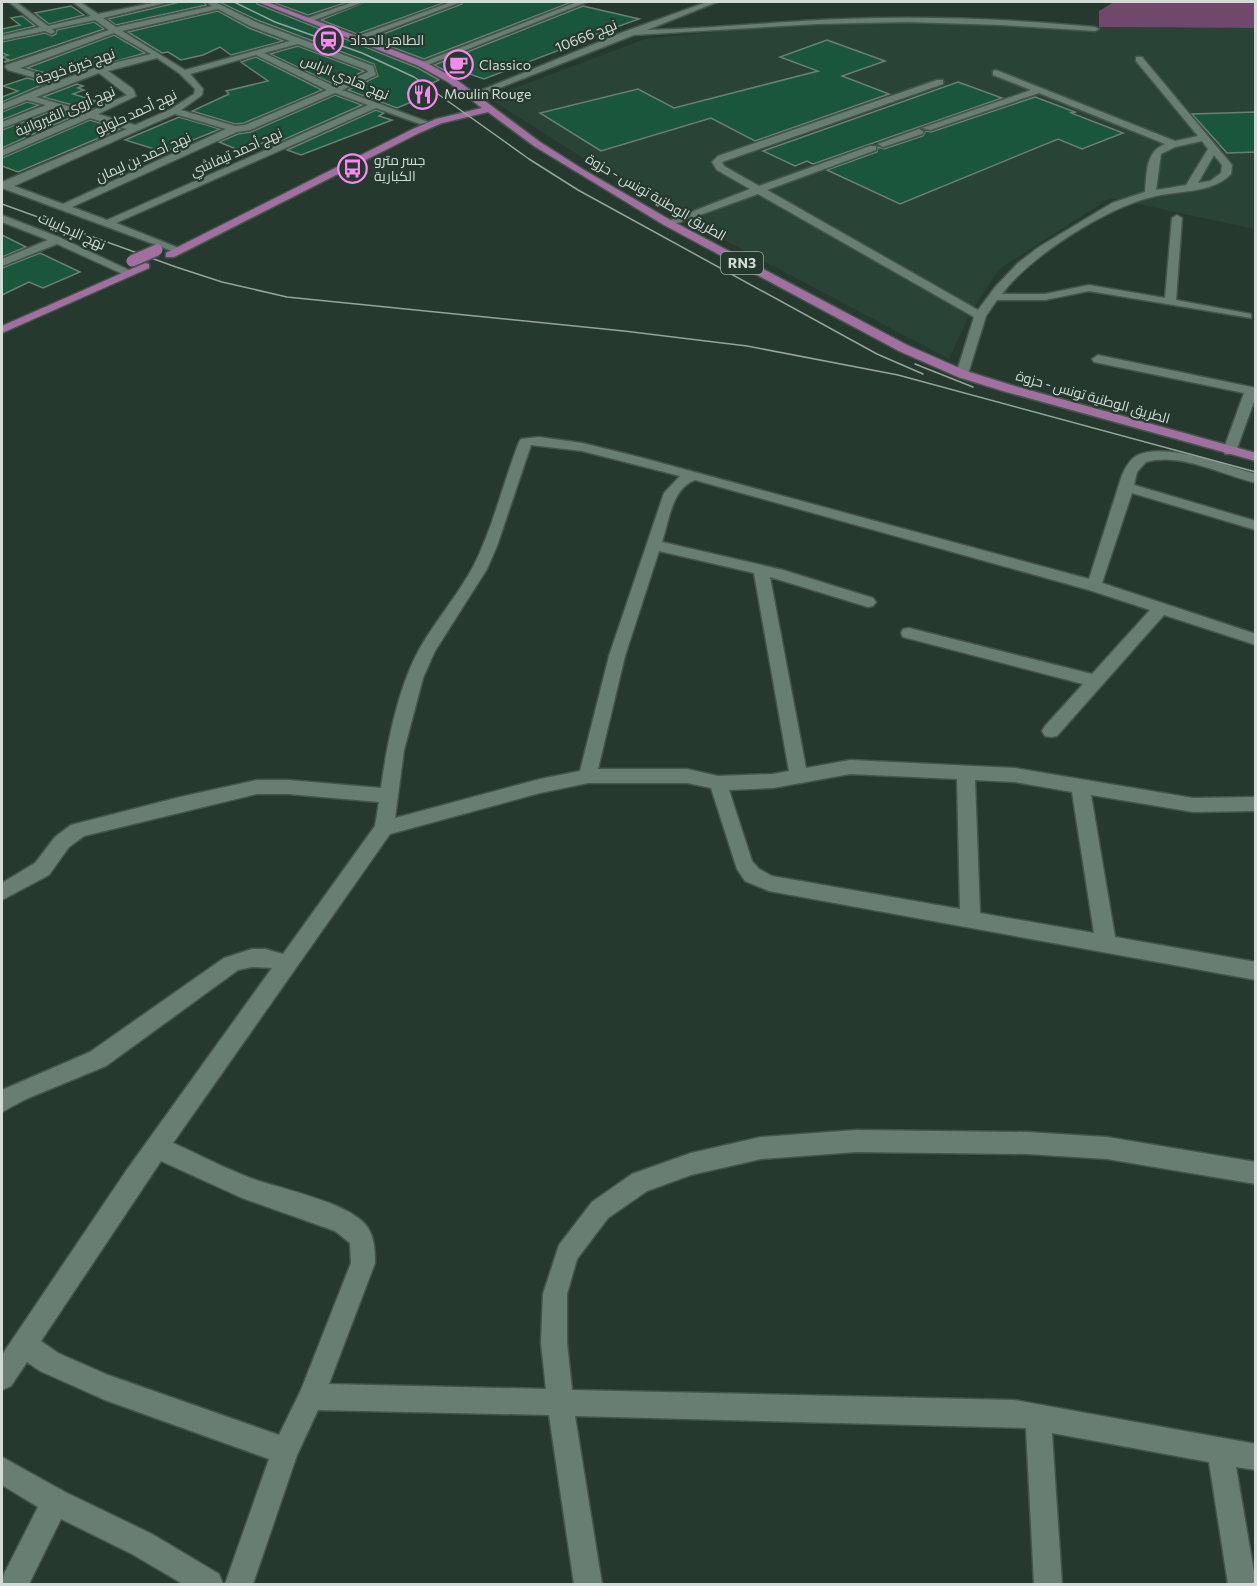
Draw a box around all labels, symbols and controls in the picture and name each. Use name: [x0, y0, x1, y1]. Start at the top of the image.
street label: نهج 10666: [552, 15, 620, 57]
station icon: الطاهر الحداد: [313, 24, 345, 56]
place label: الطاهر الحداد: [350, 31, 424, 48]
street label: نهج خيرة خوجة: [33, 44, 117, 88]
cafe icon: Classico: [442, 49, 474, 81]
street label: نهج هادي الراس: [297, 50, 392, 106]
place label: Classico: [479, 56, 531, 73]
restaurant icon: Moulin Rouge: [407, 78, 439, 110]
street label: نهج أروى القيروانية: [12, 82, 118, 140]
street label: نهج أحمد حلولو: [92, 85, 180, 139]
place label: Moulin Rouge: [444, 85, 531, 102]
street label: نهج أحمد تيفاشي: [187, 124, 286, 182]
street label: نهج أحمد بن ليمان: [92, 128, 194, 186]
street label: الطريق الوطنية تونس - حزوة: [582, 149, 730, 245]
place label: جسر مترو الكبارية: [374, 151, 425, 184]
bus stop icon: جسر مترو الكبارية: [337, 152, 369, 184]
street label: نهج الإجابيات: [35, 208, 109, 254]
road number: RN3: [721, 252, 763, 274]
street label: الطريق الوطنية تونس - حزوة: [1014, 366, 1172, 428]

